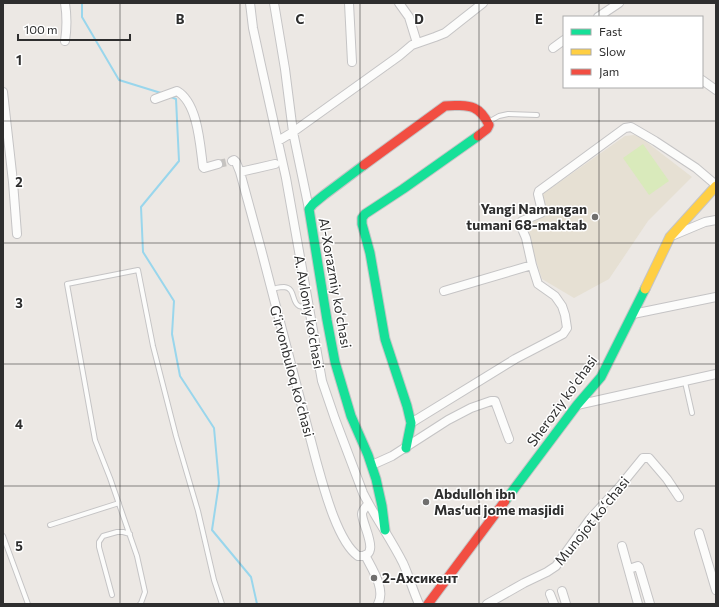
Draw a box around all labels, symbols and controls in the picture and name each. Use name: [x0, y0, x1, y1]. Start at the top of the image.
text: B: [176, 11, 185, 27]
text: C: [296, 11, 305, 27]
text: D: [414, 11, 424, 27]
text: E: [535, 11, 543, 27]
scale bar: [18, 16, 130, 42]
legend: [563, 16, 703, 88]
text: 100 m: [24, 22, 58, 36]
text: Fast: [599, 24, 622, 38]
text: Slow: [599, 44, 626, 58]
text: 1: [16, 52, 22, 68]
text: Jam: [599, 64, 619, 79]
text: 2: [15, 174, 23, 190]
place label: Yangi Namangan tumani 68-maktab: [466, 200, 587, 233]
marker: Yangi Namangan tumani 68-maktab: [590, 212, 600, 222]
street label: Al-Xorazmiy koʻchasi: [316, 216, 355, 350]
street label: A. Avloniy ko‘chasi: [291, 253, 328, 370]
text: 3: [15, 295, 23, 311]
street label: Gʻirvonbuloq koʻchasi: [267, 303, 318, 439]
street label: Sheroziy ko'chasi: [523, 352, 600, 450]
text: 4: [15, 416, 23, 432]
street label: Munojot koʻchasi: [551, 473, 632, 568]
place label: Abdulloh ibn Mas‘ud jome masjidi: [434, 485, 564, 518]
marker: Abdulloh ibn Mas‘ud jome masjidi: [421, 497, 431, 507]
text: 5: [15, 538, 23, 554]
place label: 2-Ахсикент: [382, 569, 458, 586]
marker: 2-Ахсикент: [369, 573, 379, 583]

